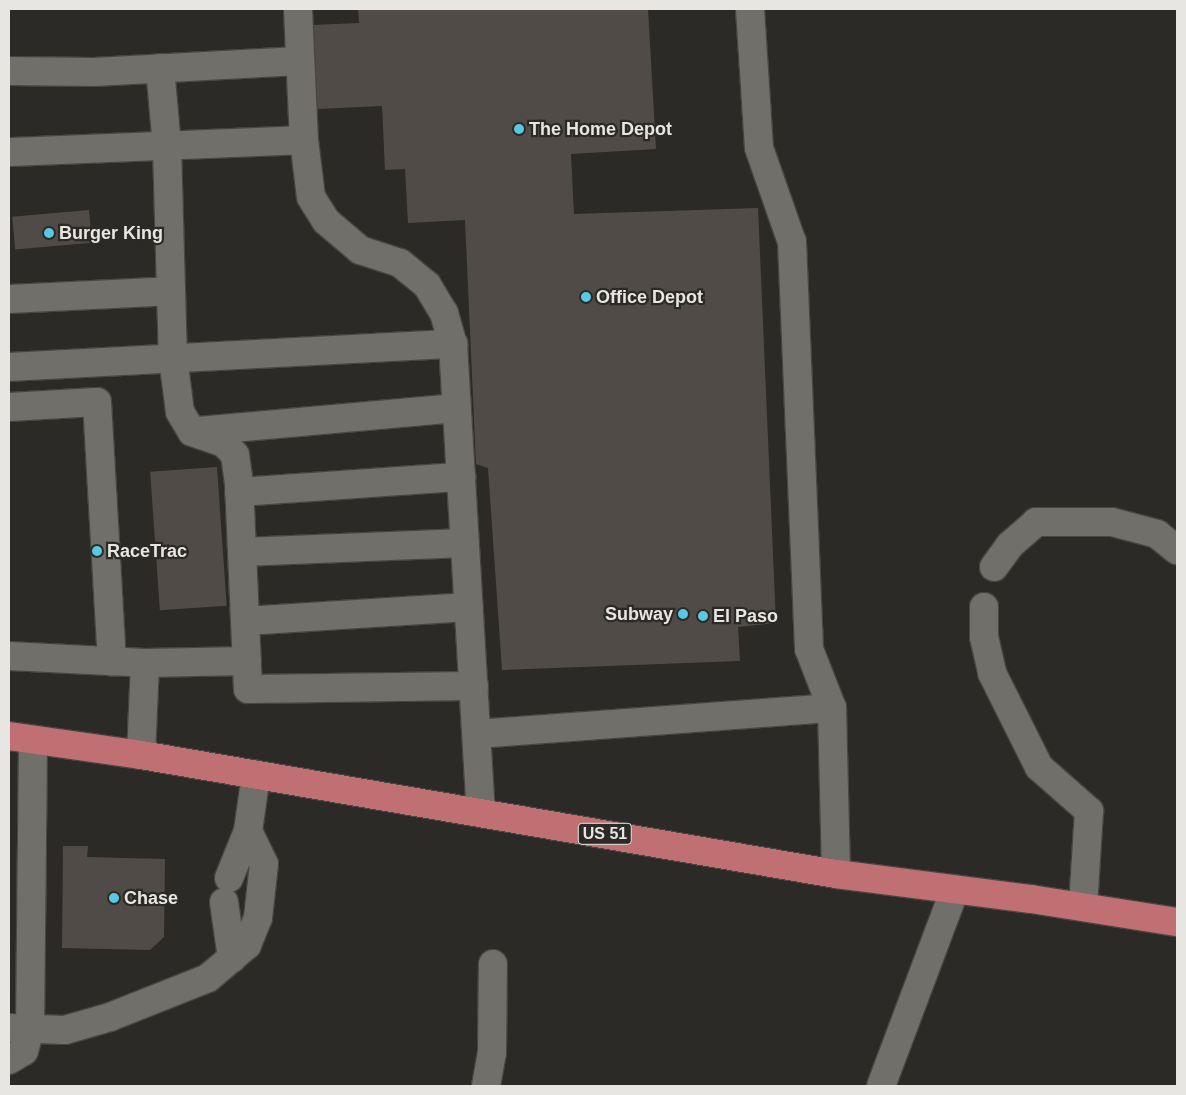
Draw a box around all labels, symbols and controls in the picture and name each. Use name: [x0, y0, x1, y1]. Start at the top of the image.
place label: The Home Depot: [529, 118, 672, 140]
marker: The Home Depot: [513, 123, 525, 135]
place label: Burger King: [59, 222, 163, 244]
marker: Burger King: [43, 227, 55, 239]
place label: Office Depot: [596, 286, 703, 308]
marker: Office Depot: [580, 291, 592, 303]
place label: RaceTrac: [107, 540, 187, 562]
marker: RaceTrac: [91, 545, 103, 557]
place label: Subway: [605, 603, 673, 625]
place label: El Paso: [713, 605, 778, 627]
marker: Subway: [677, 608, 689, 620]
marker: El Paso: [697, 610, 709, 622]
road number: US 51: [578, 821, 632, 848]
place label: Chase: [124, 887, 178, 909]
marker: Chase: [108, 892, 120, 904]

